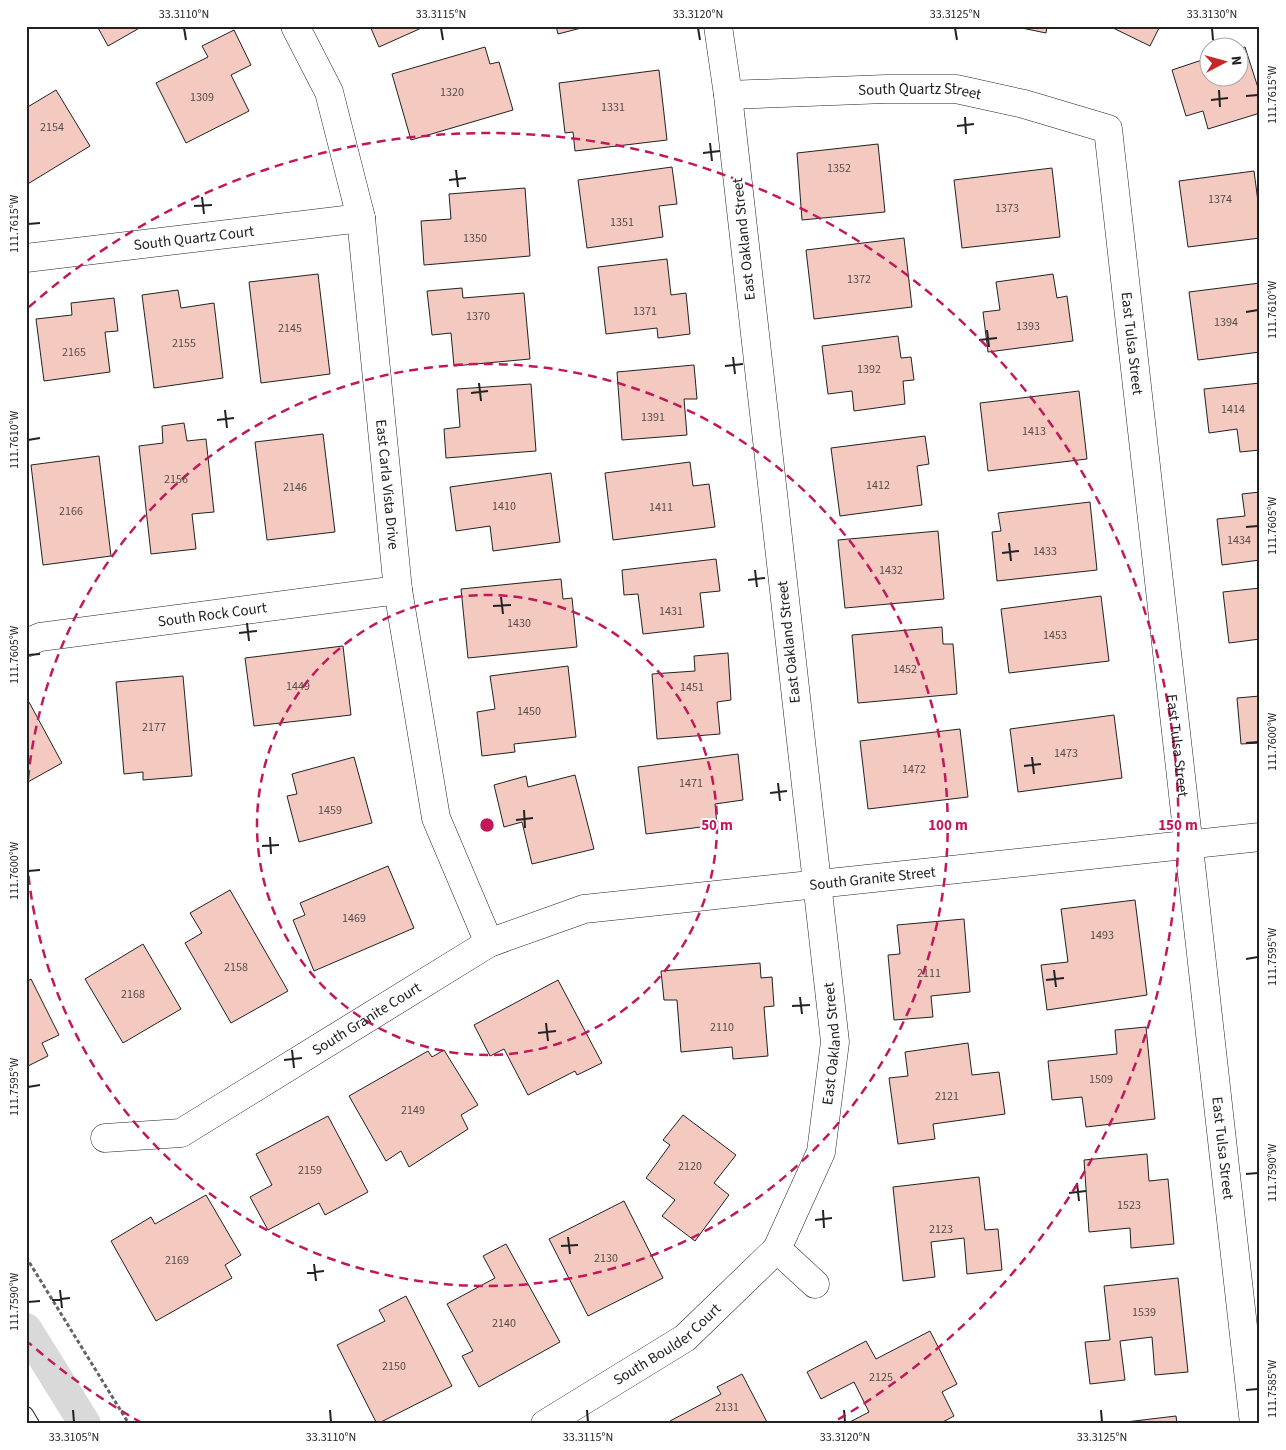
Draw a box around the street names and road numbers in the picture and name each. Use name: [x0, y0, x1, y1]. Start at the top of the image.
street label: South Quartz Street: [858, 78, 983, 105]
street label: East Oakland Street: [727, 177, 761, 301]
street label: South Quartz Court: [132, 220, 255, 256]
street label: East Tulsa Street: [1116, 291, 1148, 396]
street label: East Carla Vista Drive: [371, 418, 404, 550]
street label: East Oakland Street: [772, 580, 806, 704]
street label: South Rock Court: [157, 597, 268, 632]
street label: East Tulsa Street: [1161, 693, 1194, 798]
street label: South Granite Street: [808, 861, 937, 895]
street label: South Granite Court: [308, 977, 425, 1060]
street label: East Oakland Street: [817, 981, 846, 1106]
street label: East Tulsa Street: [1207, 1096, 1239, 1201]
street label: South Boulder Court: [609, 1298, 725, 1390]

